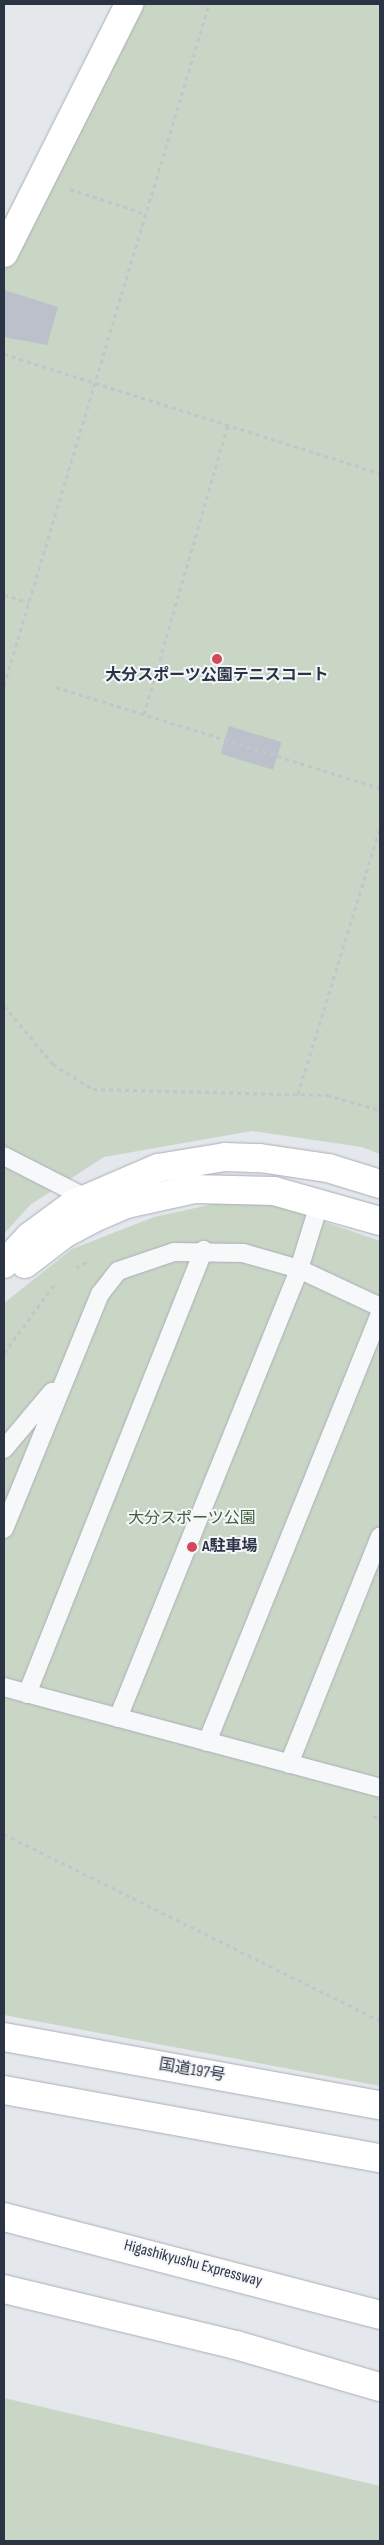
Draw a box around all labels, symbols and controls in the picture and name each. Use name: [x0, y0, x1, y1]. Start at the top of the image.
marker: 大分スポーツ公園テニスコート: [211, 653, 223, 665]
place label: 大分スポーツ公園テニスコート: [105, 666, 329, 686]
park label: 大分スポーツ公園: [128, 1509, 256, 1529]
place label: A駐車場: [202, 1537, 258, 1557]
marker: A駐車場: [186, 1541, 198, 1553]
street label: 国道197号: [157, 2056, 227, 2086]
street label: Higashikyushu Expressway: [122, 2236, 264, 2292]

